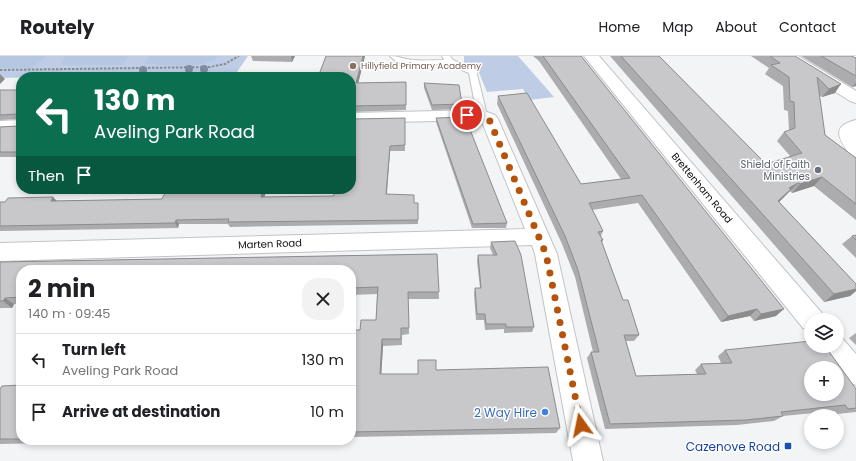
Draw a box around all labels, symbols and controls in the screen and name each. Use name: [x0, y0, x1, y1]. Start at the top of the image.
text: Routely: [20, 14, 94, 41]
text: Home: [598, 17, 640, 37]
text: Map: [662, 17, 693, 37]
text: About: [715, 17, 757, 37]
text: Contact: [779, 17, 836, 37]
place label: Hillyfield Primary Academy: [361, 60, 481, 72]
marker: Hillyfield Primary Academy: [348, 61, 358, 71]
text: 130 m: [94, 81, 175, 120]
icon: left: [28, 88, 80, 140]
pin: [450, 98, 484, 132]
icon: arrive: [456, 104, 478, 126]
text: Aveling Park Road: [94, 119, 255, 144]
street label: Brettenham Road: [668, 149, 736, 227]
place label: Shield of Faith Ministries: [741, 157, 810, 184]
icon: arrive: [73, 164, 95, 186]
text: Then: [28, 165, 65, 186]
marker: Shield of Faith Ministries: [813, 165, 823, 175]
street label: Marten Road: [238, 235, 302, 253]
text: 2 min: [28, 272, 95, 305]
button: close: [302, 278, 344, 320]
text: 140 m · 09:45: [28, 304, 111, 323]
map controls: [804, 313, 844, 449]
button: layers: [804, 313, 844, 353]
text: Turn left: [62, 339, 126, 360]
icon: left: [28, 349, 50, 371]
text: 130 m: [301, 349, 344, 370]
text: Aveling Park Road: [62, 361, 178, 380]
button: +: [804, 361, 844, 401]
icon: arrive: [28, 401, 50, 423]
text: Arrive at destination: [62, 401, 220, 422]
text: 10 m: [310, 401, 344, 422]
place label: 2 Way Hire: [474, 404, 537, 421]
position arrow: [560, 404, 602, 446]
marker: 2 Way Hire: [540, 407, 550, 417]
button: −: [804, 409, 844, 449]
place label: Cazenove Road: [686, 438, 780, 455]
marker: Cazenove Road: [783, 441, 793, 451]

